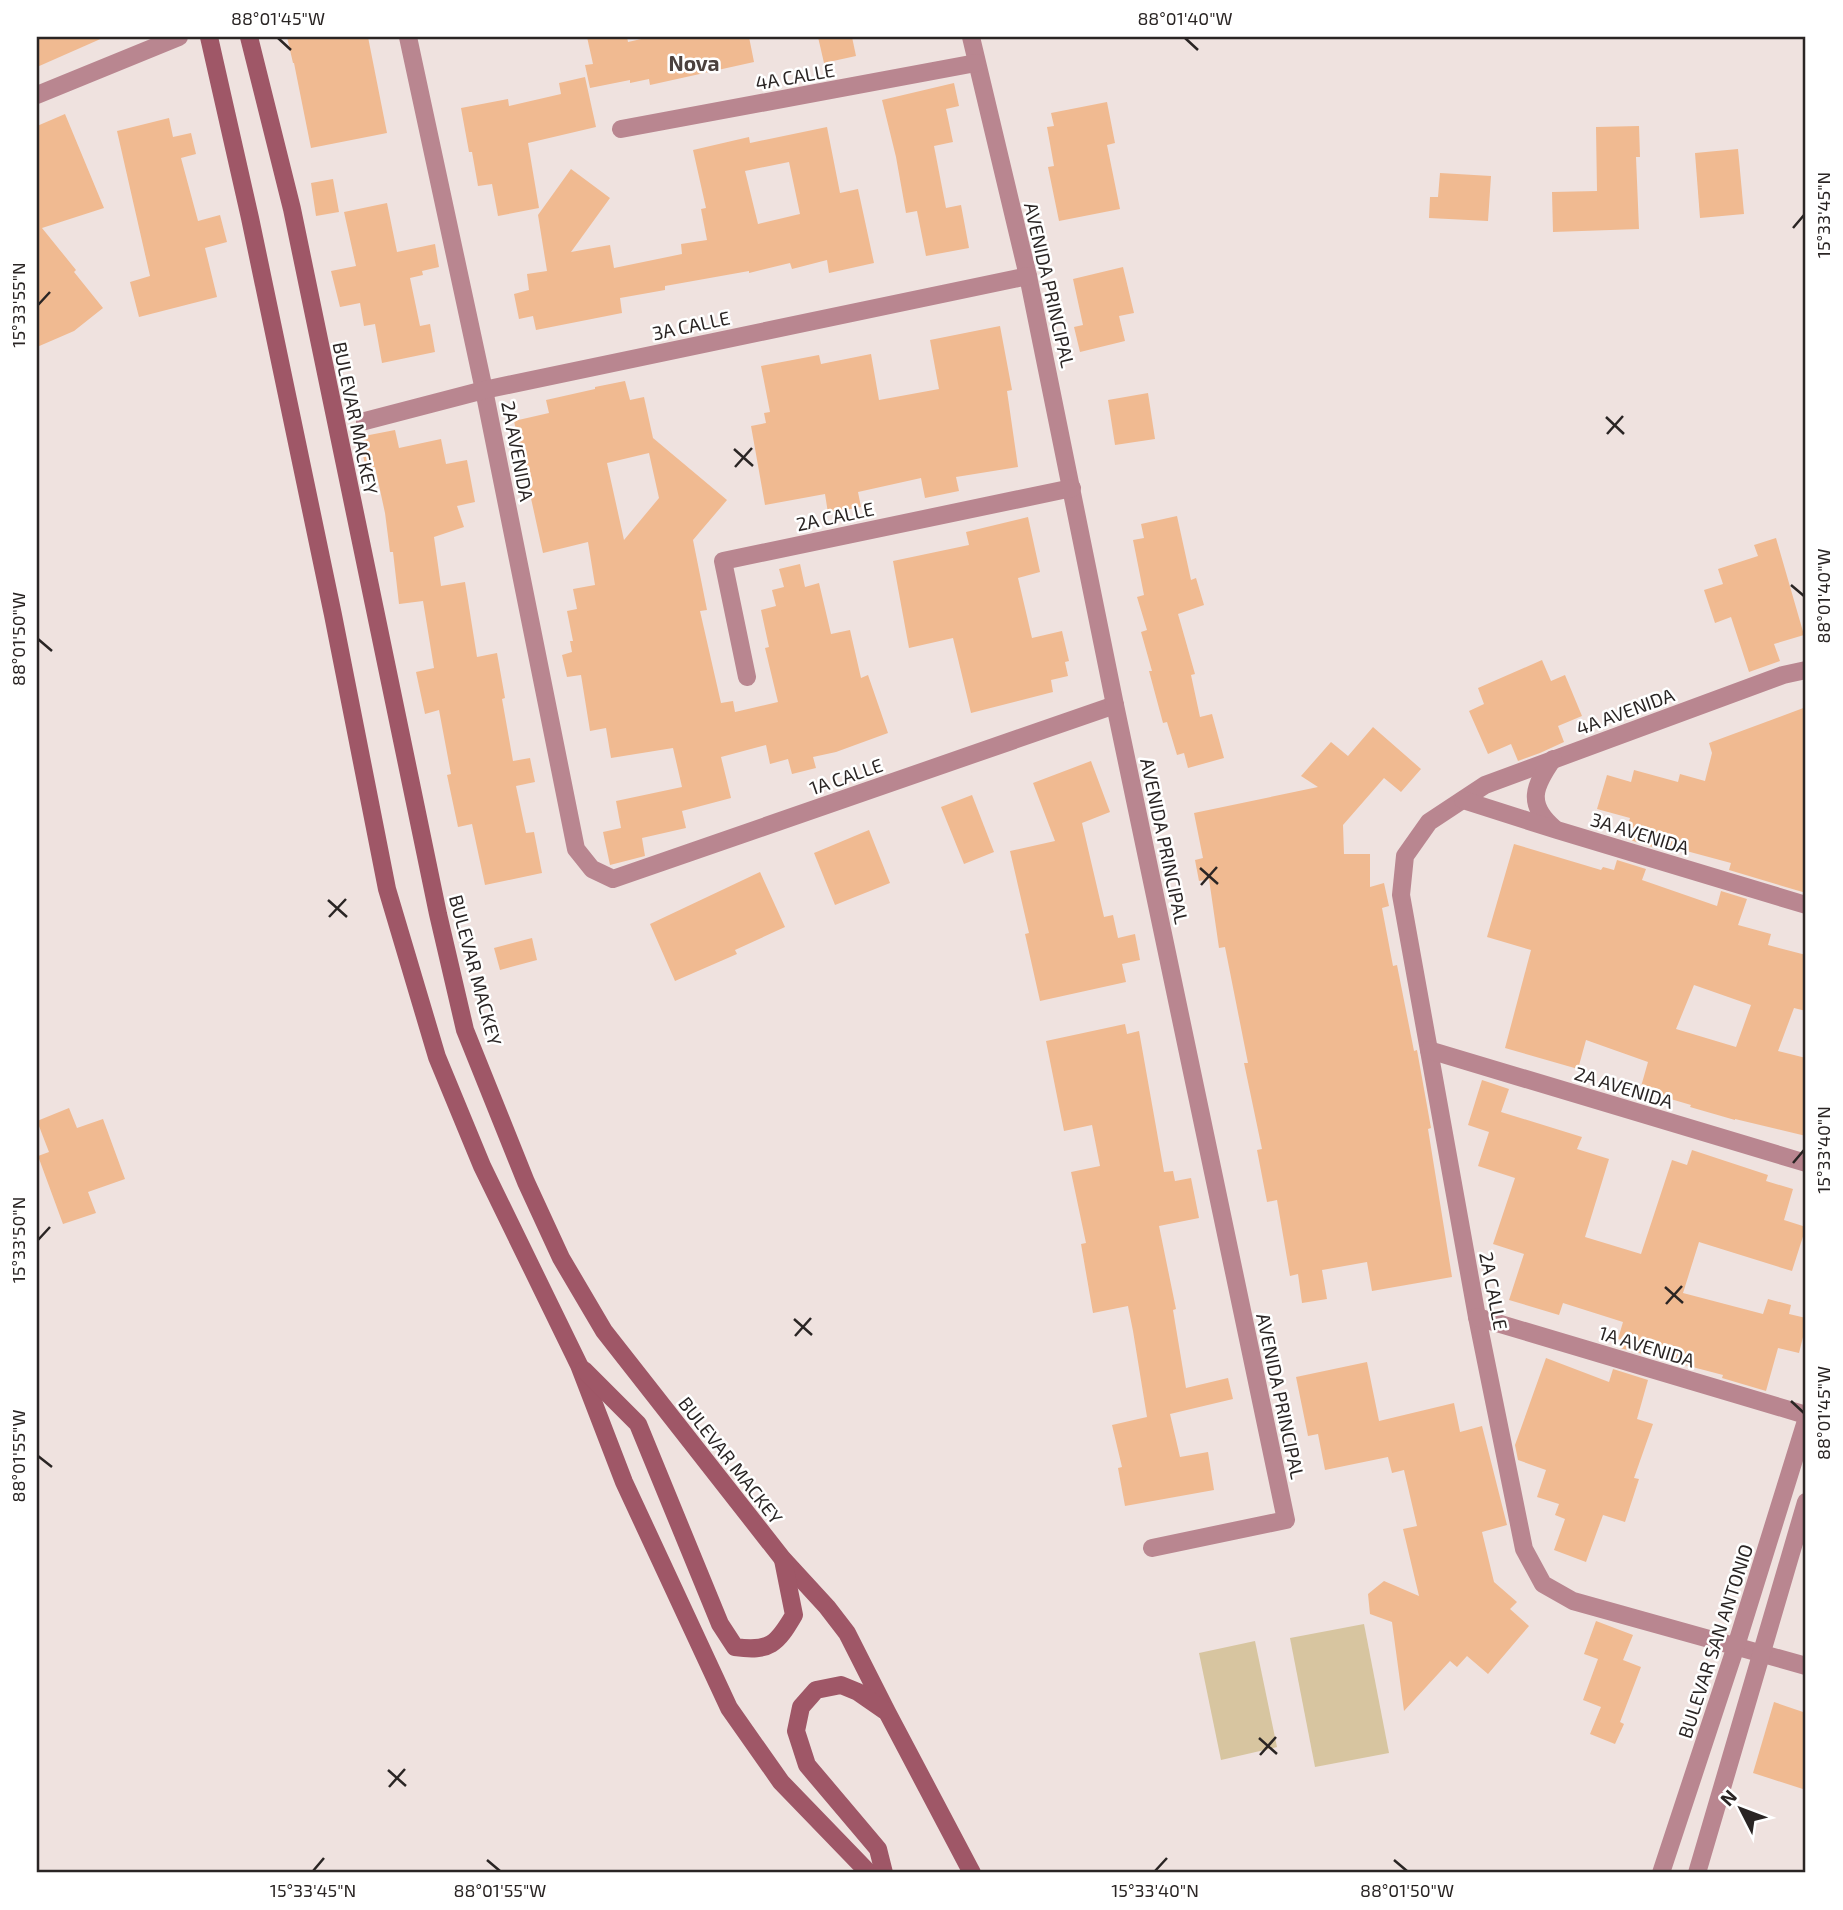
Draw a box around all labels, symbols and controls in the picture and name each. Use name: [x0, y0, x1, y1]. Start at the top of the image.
text: 88°01'45"W: [231, 7, 325, 29]
text: 88°01'40"W: [1137, 7, 1233, 29]
district label: Nova: [668, 50, 720, 75]
street label: 4A CALLE: [754, 58, 836, 94]
text: 15°33'45"N: [1812, 172, 1834, 258]
street label: AVENIDA PRINCIPAL: [1020, 200, 1080, 370]
text: 15°33'55"N: [7, 262, 29, 348]
street label: 3A CALLE: [650, 306, 732, 344]
street label: BULEVAR MACKEY: [329, 340, 383, 497]
street label: 2A AVENIDA: [497, 399, 539, 503]
street label: 2A CALLE: [794, 497, 876, 535]
text: 88°01'40"W: [1812, 548, 1834, 644]
text: 88°01'50"W: [7, 592, 29, 686]
street label: 4A AVENIDA: [1573, 683, 1677, 739]
street label: 1A CALLE: [806, 753, 886, 799]
street label: AVENIDA PRINCIPAL: [1136, 756, 1194, 926]
street label: 3A AVENIDA: [1588, 807, 1692, 859]
street label: BULEVAR MACKEY: [445, 892, 507, 1048]
street label: 2A AVENIDA: [1572, 1061, 1676, 1113]
text: 15°33'40"N: [1812, 1106, 1834, 1194]
text: 15°33'50"N: [7, 1197, 29, 1283]
street label: 2A CALLE: [1475, 1250, 1513, 1332]
street label: AVENIDA PRINCIPAL: [1252, 1311, 1310, 1481]
street label: 1A AVENIDA: [1596, 1321, 1698, 1371]
text: 88°01'45"W: [1812, 1366, 1834, 1460]
street label: BULEVAR MACKEY: [674, 1392, 788, 1528]
text: 88°01'55"W: [7, 1410, 29, 1502]
street label: BULEVAR SAN ANTONIO: [1673, 1541, 1757, 1741]
north arrow: [1706, 1773, 1776, 1843]
text: N: [1715, 1784, 1741, 1810]
text: 15°33'45"N: [270, 1879, 356, 1901]
text: 88°01'55"W: [454, 1879, 546, 1901]
text: 15°33'40"N: [1111, 1879, 1199, 1901]
text: 88°01'50"W: [1360, 1879, 1454, 1901]

